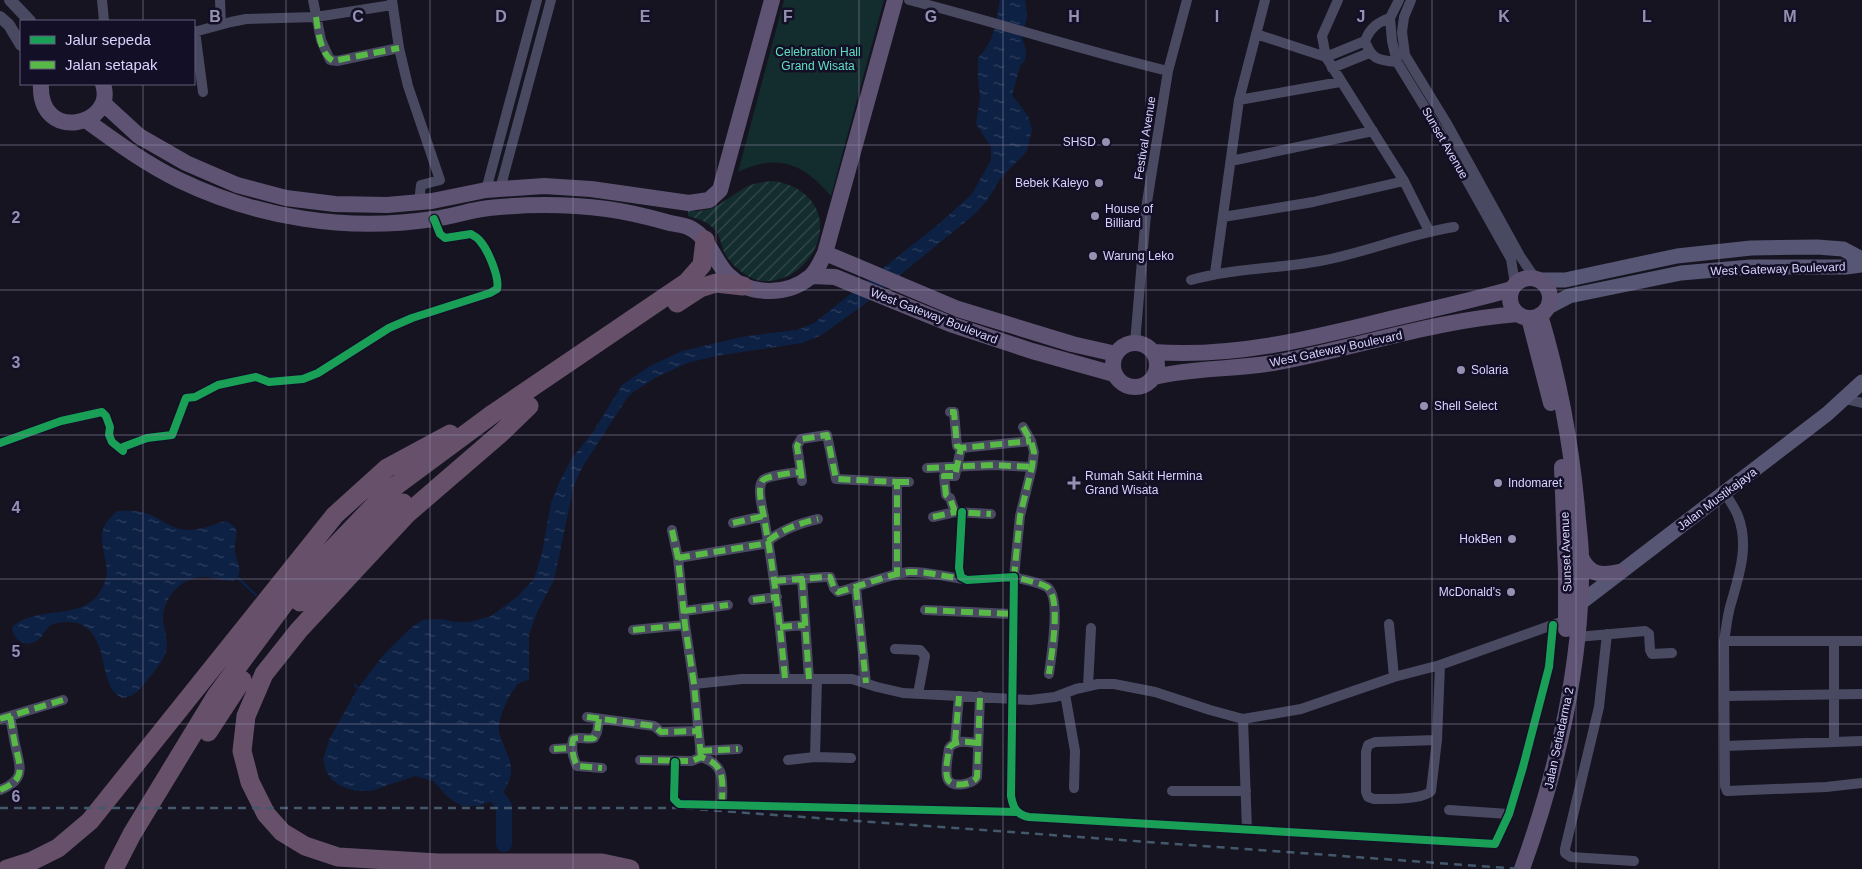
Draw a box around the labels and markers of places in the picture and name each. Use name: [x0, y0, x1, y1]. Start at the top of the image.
place label: SHSD: [1063, 135, 1096, 149]
marker: SHSD: [1100, 136, 1112, 148]
place label: Bebek Kaleyo: [1015, 176, 1089, 190]
marker: Bebek Kaleyo: [1093, 177, 1105, 189]
place label: House of Billiard: [1105, 202, 1154, 230]
marker: House of Billiard: [1089, 210, 1101, 222]
place label: Warung Leko: [1103, 249, 1174, 263]
marker: Warung Leko: [1087, 250, 1099, 262]
place label: Solaria: [1471, 363, 1509, 377]
marker: Solaria: [1455, 364, 1467, 376]
place label: Shell Select: [1434, 399, 1498, 413]
marker: Shell Select: [1418, 400, 1430, 412]
place label: Rumah Sakit Hermina Grand Wisata: [1085, 469, 1203, 497]
marker: Rumah Sakit Hermina Grand Wisata: [1067, 476, 1081, 490]
place label: Indomaret: [1508, 476, 1563, 490]
marker: Indomaret: [1492, 477, 1504, 489]
place label: HokBen: [1459, 532, 1502, 546]
marker: HokBen: [1506, 533, 1518, 545]
place label: McDonald's: [1439, 585, 1501, 599]
marker: McDonald's: [1505, 586, 1517, 598]

